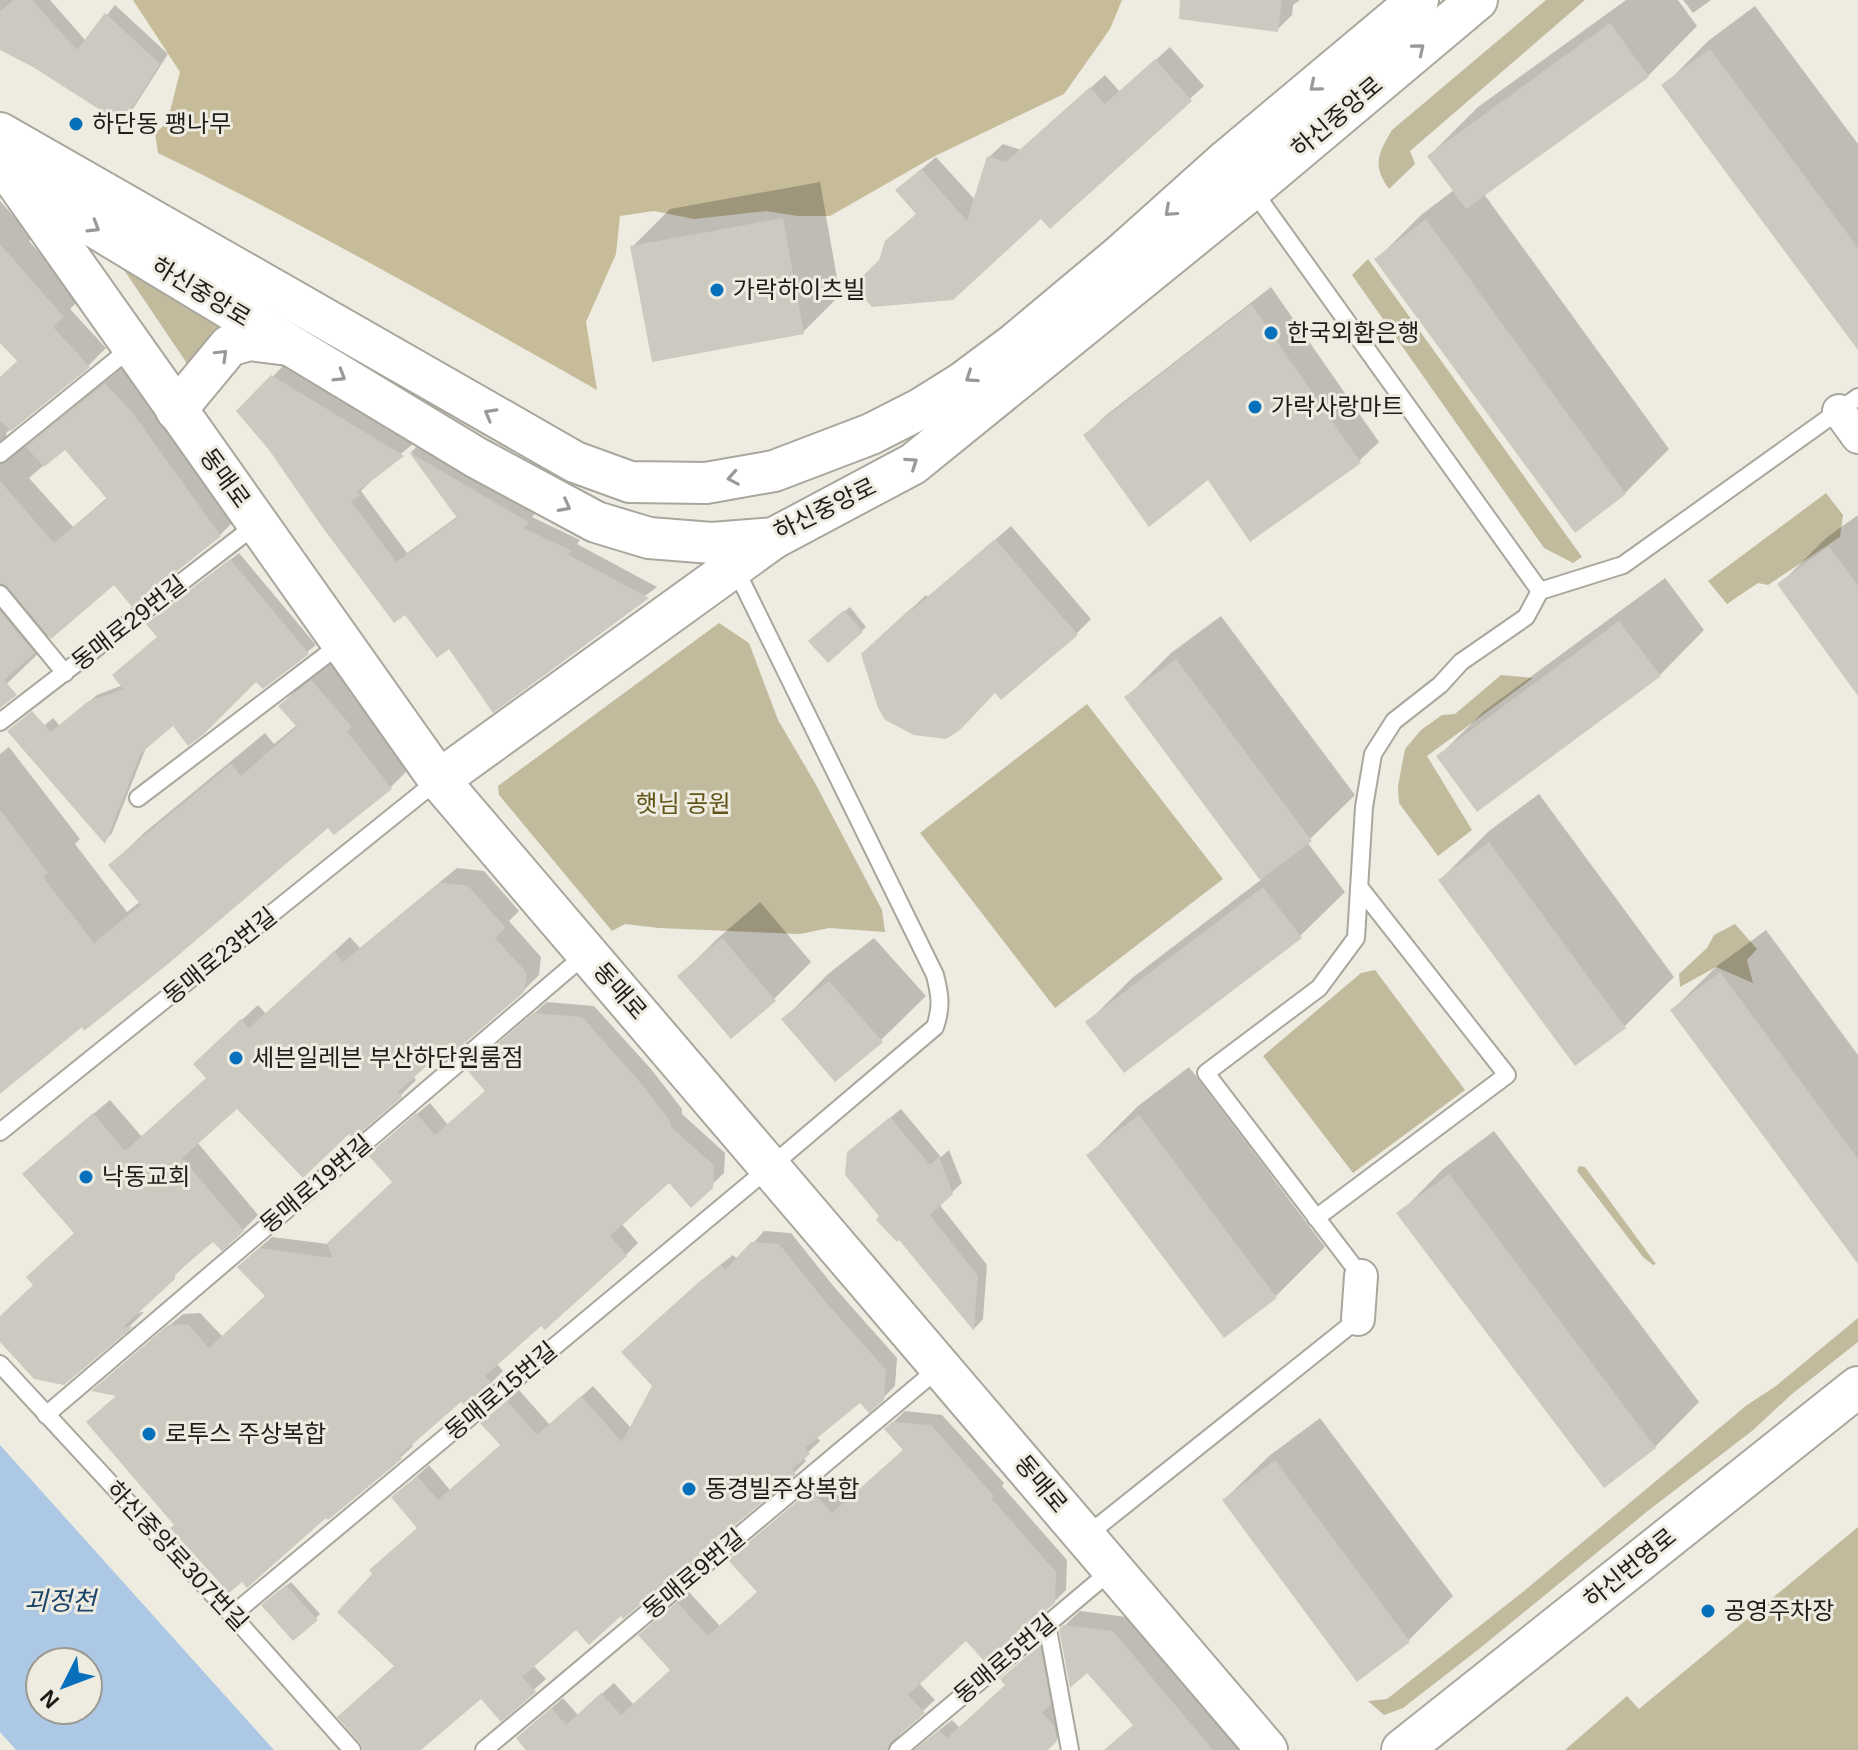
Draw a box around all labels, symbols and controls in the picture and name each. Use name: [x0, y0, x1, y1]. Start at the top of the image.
one-way arrow: [1409, 44, 1424, 59]
street label: 하신중앙로: [1286, 71, 1388, 162]
one-way arrow: [1310, 76, 1324, 91]
place label: 하단동 팽나무: [92, 110, 231, 137]
marker: 하단동 팽나무: [67, 115, 85, 133]
one-way arrow: [1165, 201, 1179, 216]
one-way arrow: [85, 217, 100, 233]
street label: 하신중앙로: [147, 252, 256, 332]
place label: 가락하이츠빌: [733, 276, 865, 303]
marker: 가락하이츠빌: [708, 281, 726, 299]
place label: 한국외환은행: [1287, 319, 1419, 346]
marker: 한국외환은행: [1262, 324, 1280, 342]
one-way arrow: [213, 349, 227, 364]
one-way arrow: [331, 366, 346, 382]
one-way arrow: [965, 367, 979, 382]
place label: 가락사랑마트: [1271, 393, 1403, 420]
marker: 가락사랑마트: [1246, 398, 1264, 416]
one-way arrow: [484, 408, 499, 424]
street label: 동매로: [195, 443, 256, 512]
one-way arrow: [903, 458, 917, 473]
one-way arrow: [726, 469, 740, 486]
street label: 하신중앙로: [769, 472, 880, 545]
one-way arrow: [557, 496, 571, 512]
street label: 동매로29번길: [66, 570, 191, 675]
park label: 햇님 공원: [636, 790, 731, 817]
street label: 동매로23번길: [158, 902, 281, 1009]
street label: 동매로: [588, 957, 652, 1025]
place label: 세븐일레븐 부산하단원룸점: [252, 1044, 524, 1071]
marker: 세븐일레븐 부산하단원룸점: [227, 1049, 245, 1067]
street label: 동매로19번길: [254, 1129, 377, 1238]
place label: 낙동교회: [102, 1163, 190, 1190]
marker: 낙동교회: [77, 1168, 95, 1186]
street label: 동매로15번길: [439, 1336, 562, 1445]
place label: 로투스 주상복합: [165, 1420, 326, 1447]
marker: 로투스 주상복합: [140, 1425, 158, 1443]
street label: 동매로: [1010, 1450, 1073, 1518]
street label: 하신중앙로307번길: [101, 1475, 254, 1636]
place label: 동경빌주상복합: [705, 1475, 860, 1502]
marker: 동경빌주상복합: [680, 1480, 698, 1498]
street label: 하신번영로: [1578, 1522, 1681, 1613]
street label: 동매로9번길: [638, 1524, 750, 1624]
water label: 괴정천: [24, 1586, 99, 1616]
place label: 공영주차장: [1724, 1597, 1834, 1624]
marker: 공영주차장: [1699, 1602, 1717, 1620]
street label: 동매로5번길: [949, 1609, 1061, 1709]
north arrow: [24, 1646, 104, 1726]
text: N: [35, 1685, 64, 1713]

